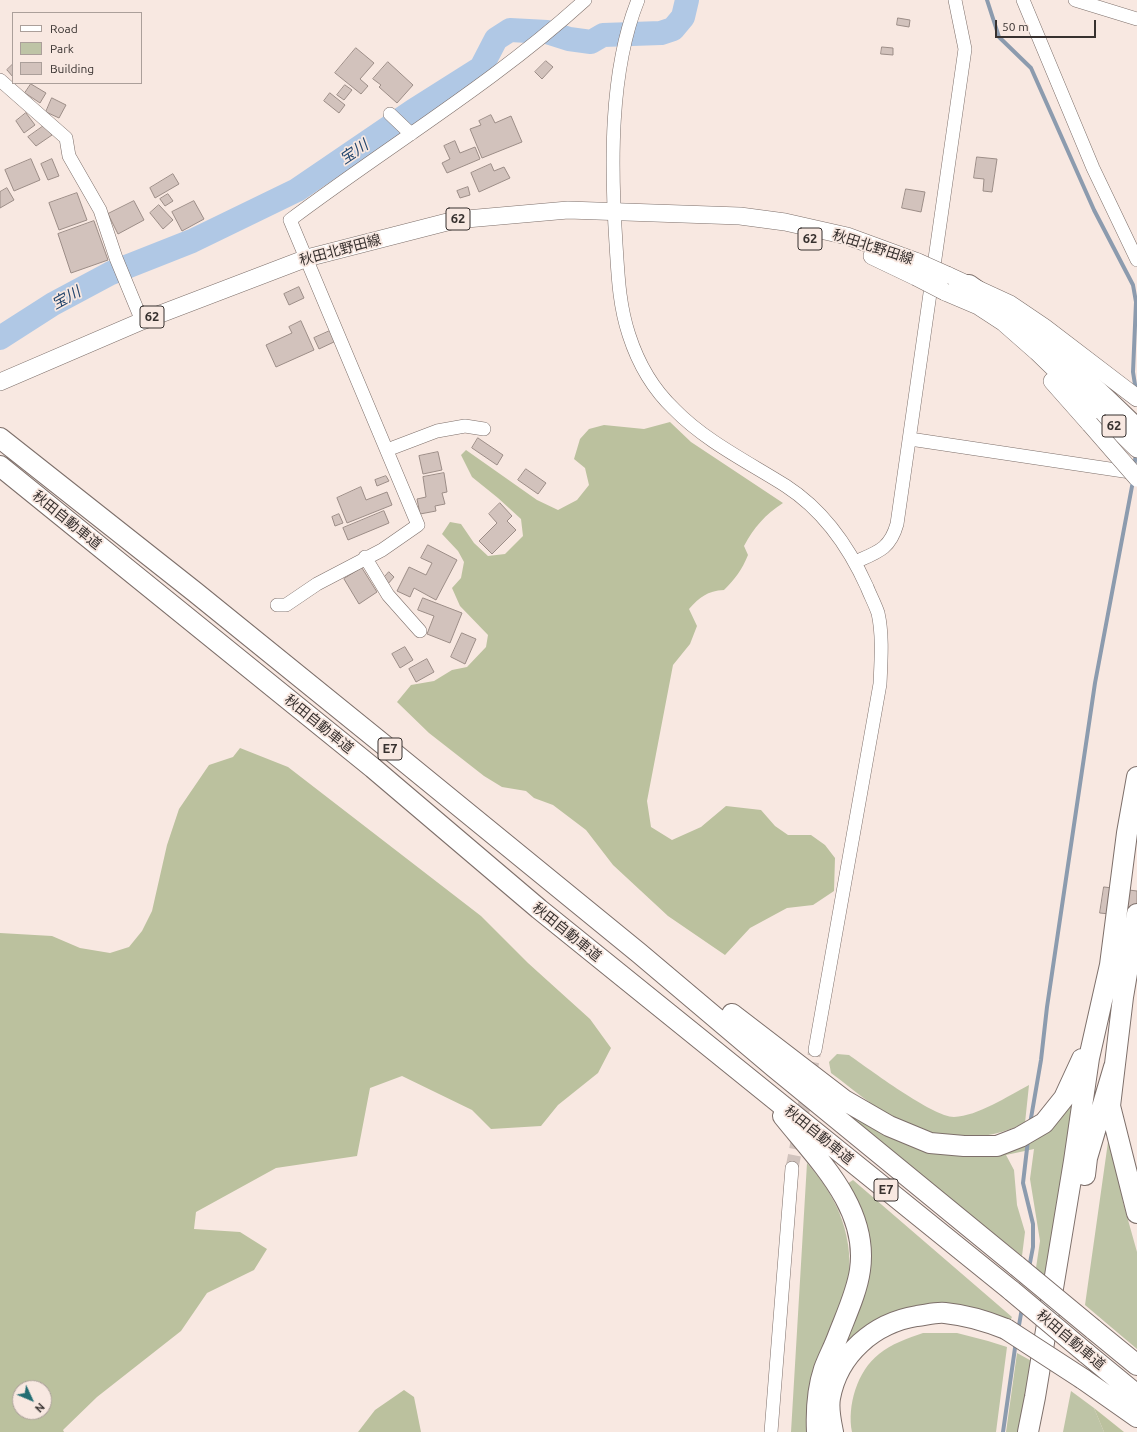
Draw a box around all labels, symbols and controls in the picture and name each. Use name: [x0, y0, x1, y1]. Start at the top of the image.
legend: [12, 12, 142, 84]
scale bar: [997, 12, 1098, 38]
text: 50 m: [1002, 20, 1029, 33]
text: Road: [50, 22, 78, 35]
text: Park: [50, 42, 74, 55]
text: Building: [50, 62, 94, 75]
water label: 宝川: [337, 136, 371, 168]
road number: 62: [446, 208, 470, 230]
street label: 秋田北野田線: [830, 226, 916, 268]
road number: 62: [798, 228, 822, 250]
street label: 秋田北野田線: [297, 231, 383, 269]
water label: 宝川: [49, 283, 83, 313]
road number: 62: [140, 306, 164, 328]
road number: 62: [1102, 415, 1126, 437]
street label: 秋田自動車道: [29, 487, 105, 553]
street label: 秋田自動車道: [281, 691, 357, 757]
road number: E7: [378, 738, 402, 760]
street label: 秋田自動車道: [529, 899, 605, 965]
street label: 秋田自動車道: [781, 1102, 857, 1168]
road number: E7: [874, 1179, 898, 1201]
street label: 秋田自動車道: [1033, 1307, 1109, 1373]
north arrow: [12, 1380, 52, 1420]
text: N: [33, 1401, 47, 1415]

